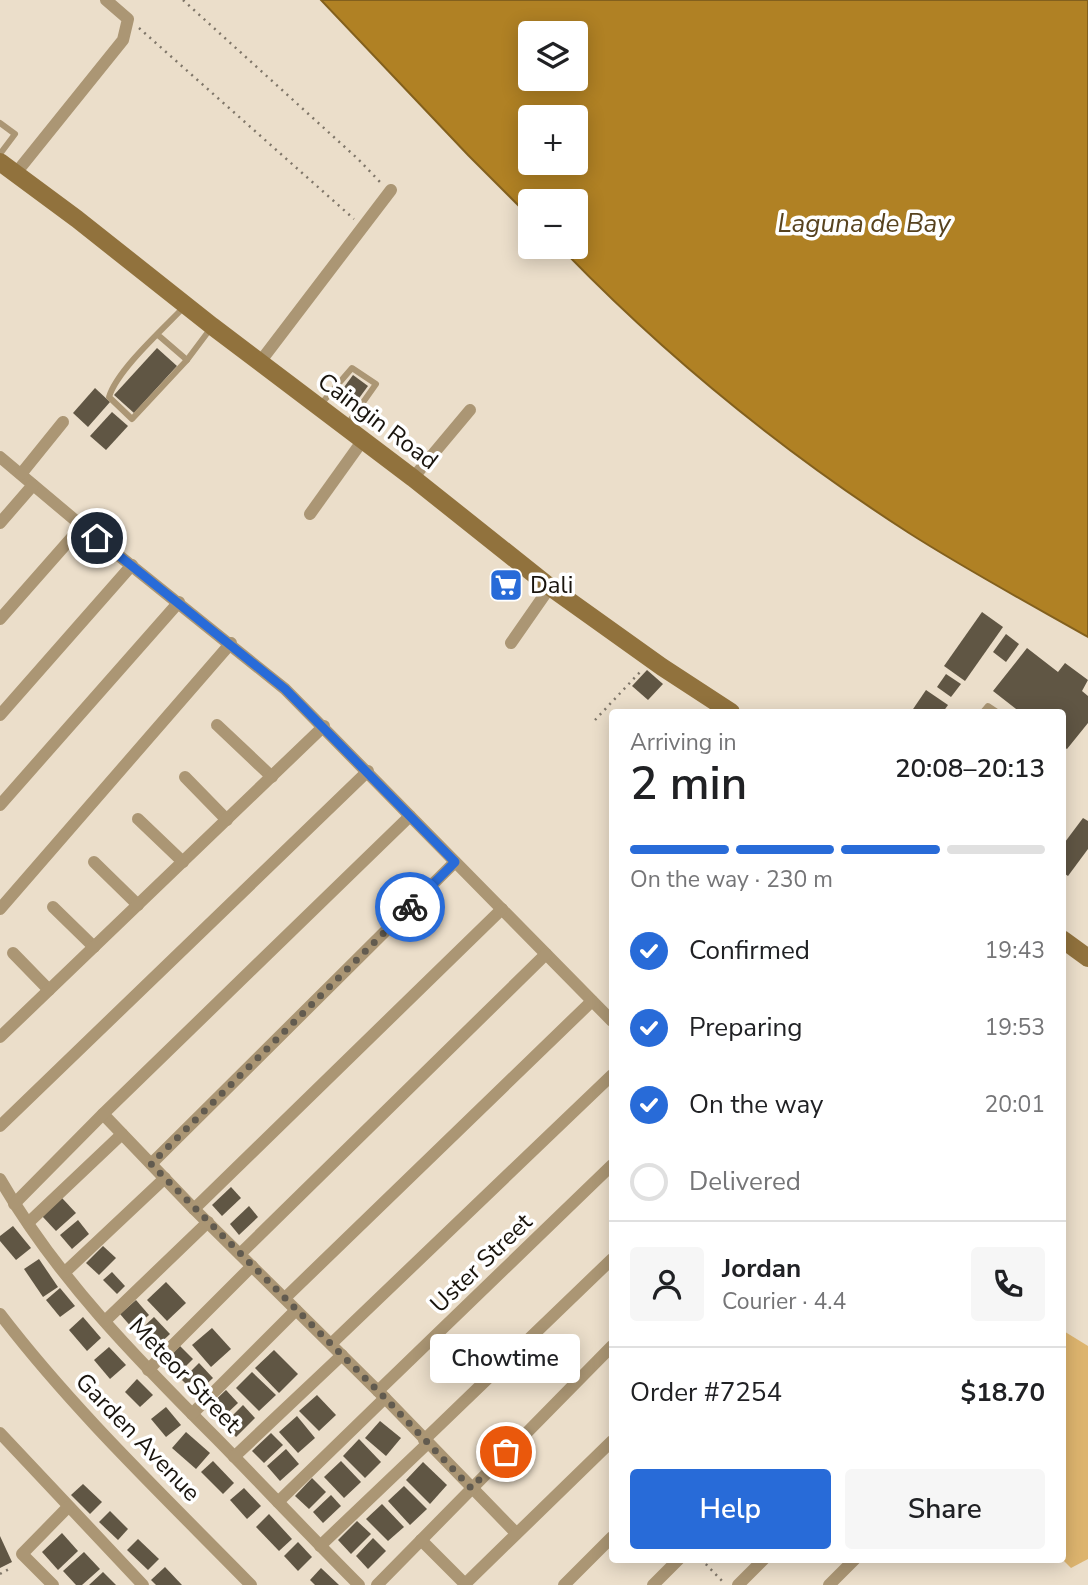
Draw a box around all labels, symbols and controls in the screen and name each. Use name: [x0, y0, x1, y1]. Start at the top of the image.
map controls: [518, 21, 588, 259]
button: layers: [518, 21, 588, 91]
button: +: [518, 105, 588, 175]
button: −: [518, 189, 588, 259]
water label: Laguna de Bay: [777, 206, 952, 241]
street label: Caingin Road: [311, 365, 445, 477]
pin: [67, 508, 127, 568]
icon: home: [78, 519, 116, 557]
supermarket icon: Dali: [487, 566, 525, 604]
place label: Dali: [530, 569, 573, 601]
text: Arriving in: [630, 727, 737, 758]
text: 20:08–20:13: [895, 751, 1045, 786]
text: 2 min: [630, 752, 747, 815]
text: On the way · 230 m: [630, 864, 833, 895]
courier: [375, 872, 445, 942]
icon: bike: [391, 888, 429, 926]
icon: check: [630, 932, 668, 970]
text: Confirmed: [689, 933, 810, 968]
text: 19:43: [985, 935, 1045, 966]
icon: check: [630, 1009, 668, 1047]
text: Preparing: [689, 1010, 802, 1045]
text: 19:53: [985, 1012, 1045, 1043]
icon: check: [630, 1086, 668, 1124]
text: On the way: [689, 1087, 823, 1122]
text: 20:01: [985, 1089, 1045, 1120]
text: Delivered: [689, 1164, 801, 1199]
street label: Uster Street: [423, 1206, 539, 1320]
button: person: [630, 1247, 704, 1321]
button: phone: [971, 1247, 1045, 1321]
text: Jordan: [722, 1251, 801, 1286]
text: Courier · 4.4: [722, 1286, 846, 1317]
street label: Meteor Street: [122, 1311, 248, 1440]
callout: Chowtime: [431, 1333, 581, 1382]
text: Chowtime: [451, 1343, 559, 1374]
street label: Garden Avenue: [69, 1366, 207, 1508]
text: Order #7254: [630, 1375, 782, 1410]
text: $18.70: [961, 1375, 1045, 1410]
pin: [476, 1422, 536, 1482]
icon: bag: [487, 1433, 525, 1471]
button: Help: [630, 1469, 831, 1549]
button: Share: [845, 1469, 1045, 1549]

